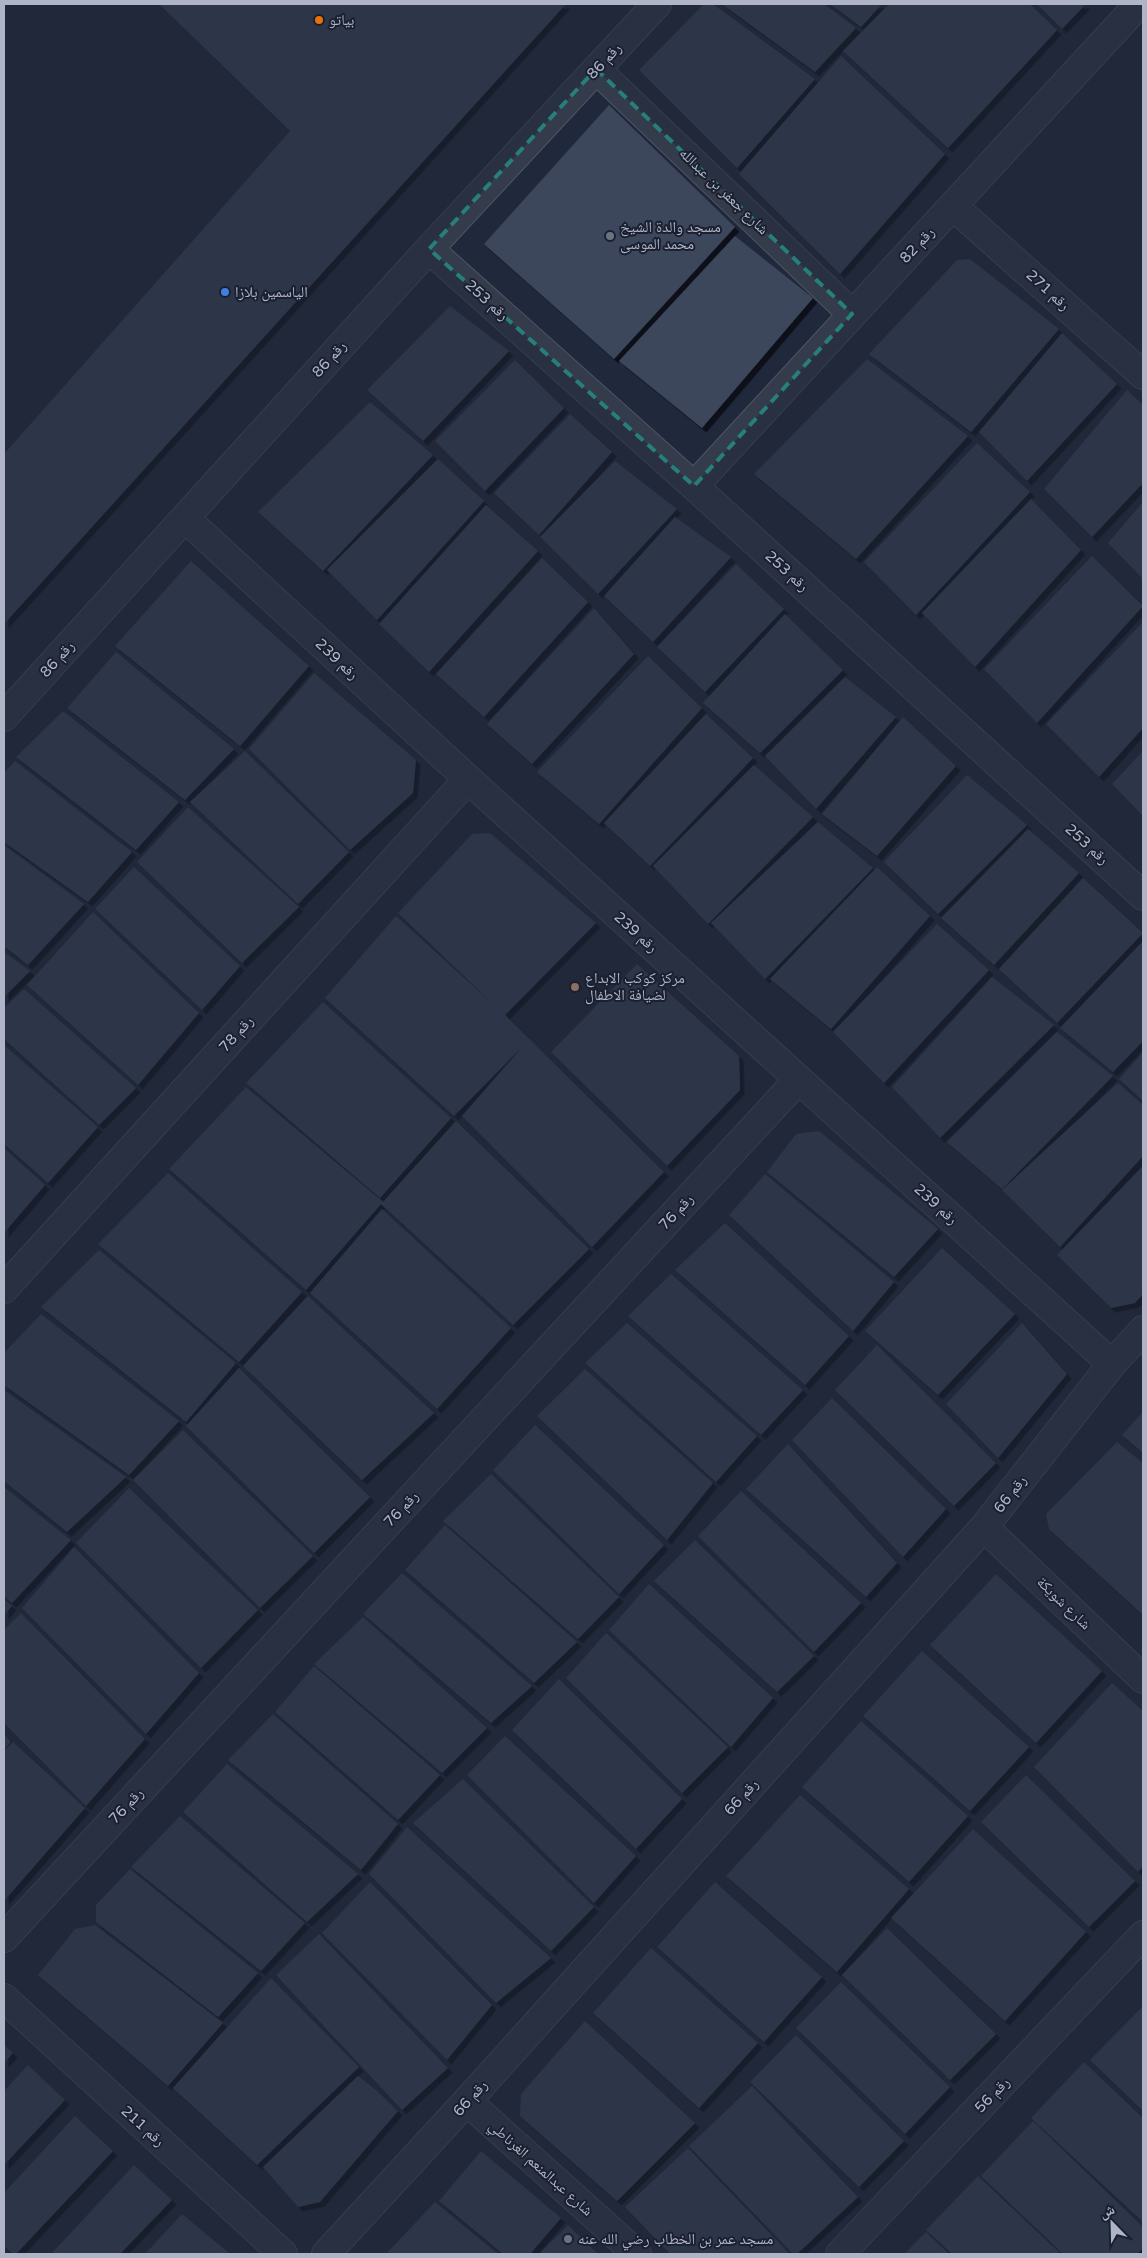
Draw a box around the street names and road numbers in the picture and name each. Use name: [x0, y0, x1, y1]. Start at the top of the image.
street label: رقم 86: [583, 39, 626, 83]
street label: شارع جعفر بن عبدالله: [675, 144, 772, 239]
street label: رقم 82: [896, 223, 939, 267]
street label: رقم 271: [1022, 266, 1074, 315]
street label: رقم 253: [461, 276, 513, 325]
street label: رقم 86: [308, 337, 351, 382]
street label: رقم 253: [761, 547, 813, 596]
street label: رقم 239: [311, 635, 362, 684]
street label: رقم 86: [36, 637, 79, 682]
street label: رقم 253: [1061, 820, 1113, 869]
street label: رقم 239: [610, 908, 662, 957]
street label: رقم 78: [215, 1012, 258, 1057]
street label: رقم 239: [910, 1180, 962, 1229]
street label: رقم 76: [655, 1190, 698, 1234]
street label: رقم 66: [990, 1471, 1031, 1517]
street label: رقم 76: [380, 1487, 423, 1531]
street label: شارع شويكة: [1033, 1573, 1095, 1634]
street label: رقم 66: [720, 1775, 763, 1820]
street label: رقم 76: [105, 1784, 148, 1828]
street label: رقم 56: [971, 2073, 1014, 2117]
street label: رقم 66: [449, 2076, 492, 2121]
street label: رقم 211: [117, 2102, 169, 2151]
street label: شارع عبدالمنعم الغرناطي: [483, 2116, 597, 2222]

